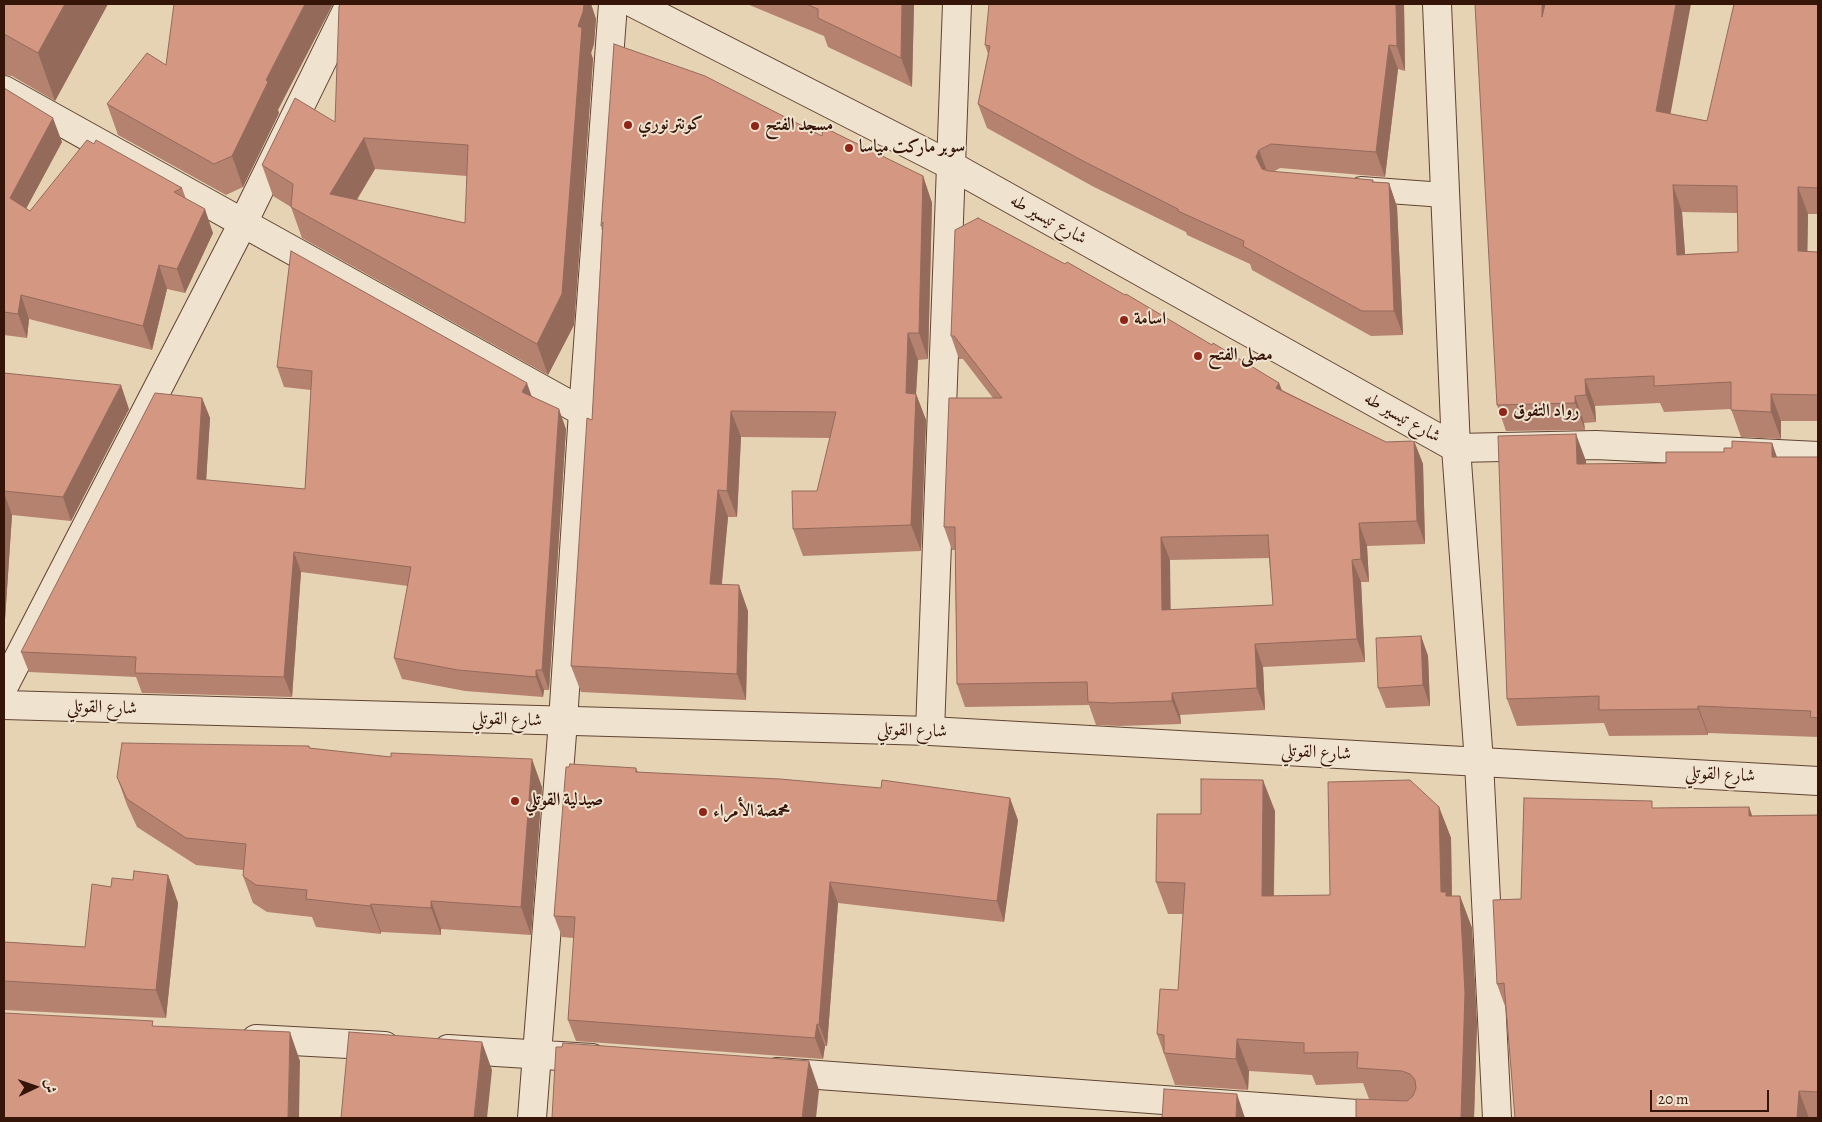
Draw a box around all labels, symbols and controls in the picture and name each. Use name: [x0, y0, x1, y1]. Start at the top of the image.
place label: كونتر نوري: [638, 114, 703, 136]
place label: مسجد الفتح: [765, 115, 833, 137]
marker: كونتر نوري: [622, 119, 634, 131]
marker: مسجد الفتح: [749, 120, 761, 132]
place label: سوبر ماركت مياسا: [859, 137, 965, 159]
marker: سوبر ماركت مياسا: [843, 142, 855, 154]
street label: شارع تيسير طه: [1006, 190, 1090, 250]
place label: اسامة: [1134, 309, 1166, 331]
marker: اسامة: [1118, 314, 1130, 326]
place label: مصلى الفتح: [1208, 345, 1273, 367]
marker: مصلى الفتح: [1192, 350, 1204, 362]
street label: شارع تيسير طه: [1360, 388, 1444, 448]
place label: رواد التفوق: [1513, 401, 1579, 423]
marker: رواد التفوق: [1497, 406, 1509, 418]
street label: شارع القوتلي: [67, 696, 137, 720]
street label: شارع القوتلي: [472, 708, 542, 732]
street label: شارع القوتلي: [877, 719, 947, 743]
street label: شارع القوتلي: [1280, 740, 1352, 766]
street label: شارع القوتلي: [1684, 762, 1756, 788]
place label: صيدلية القوتلي: [525, 790, 603, 812]
marker: صيدلية القوتلي: [509, 795, 521, 807]
place label: محمصة الأمراء: [713, 801, 790, 823]
marker: محمصة الأمراء: [697, 806, 709, 818]
north arrow: [10, 1062, 60, 1112]
text: ش: [41, 1079, 60, 1094]
scale bar: [1652, 1080, 1771, 1112]
text: 20 m: [1658, 1089, 1689, 1109]

